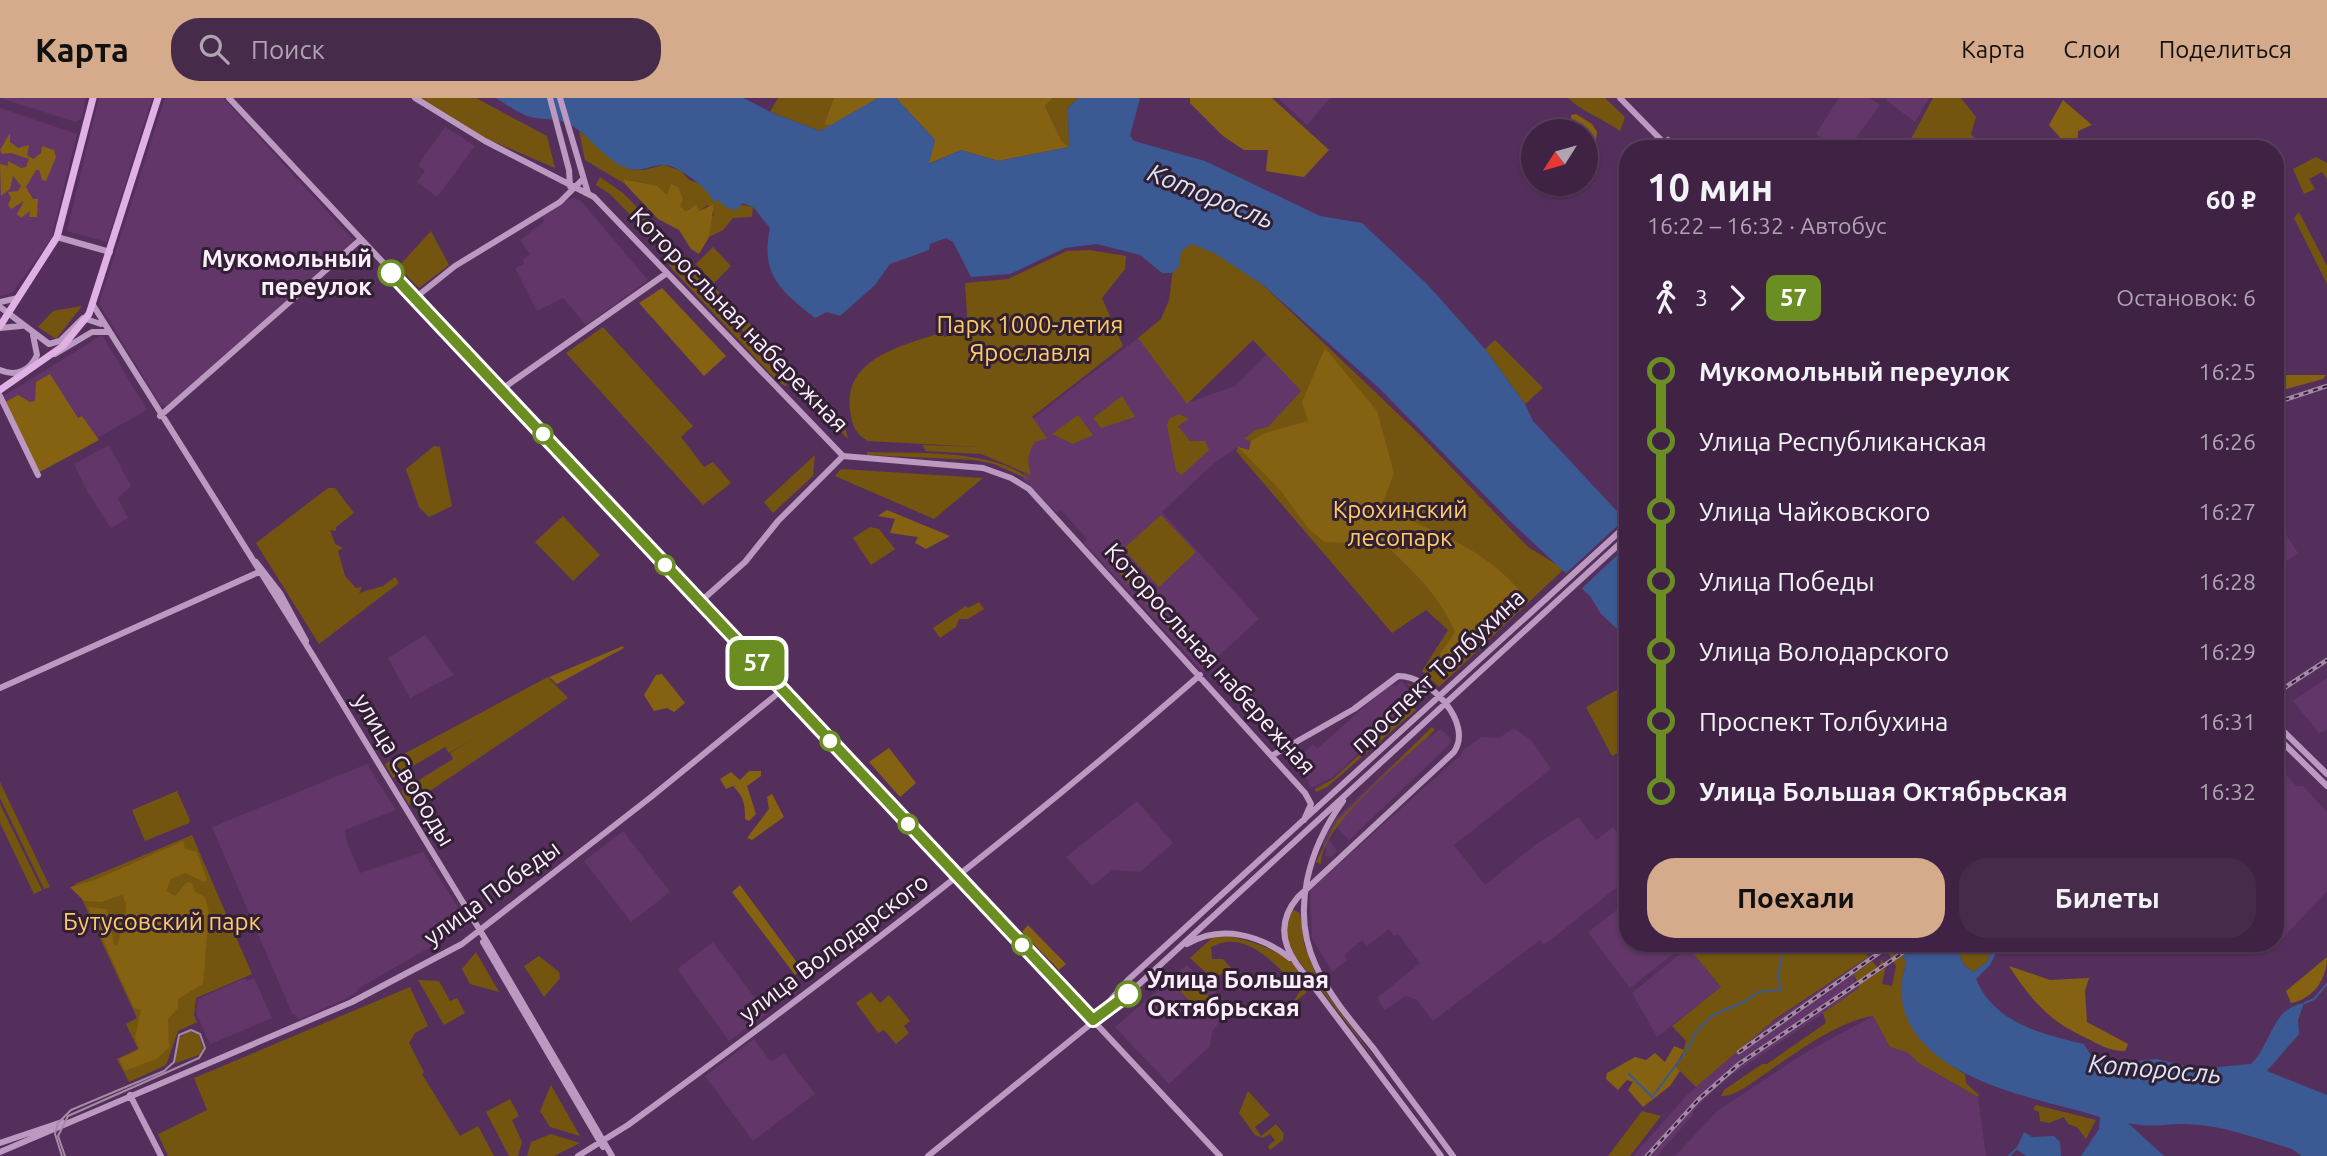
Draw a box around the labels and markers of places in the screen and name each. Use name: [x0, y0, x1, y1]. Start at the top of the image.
place label: Мукомольный переулок: [202, 245, 372, 300]
marker: Мукомольный переулок: [378, 260, 404, 286]
unlabelled marker: [533, 424, 553, 444]
unlabelled marker: [655, 555, 675, 575]
unlabelled marker: [820, 731, 840, 751]
unlabelled marker: [898, 814, 918, 834]
unlabelled marker: [1012, 935, 1032, 955]
place label: Улица Большая Октябрьская: [1147, 966, 1329, 1021]
marker: Улица Большая Октябрьская: [1115, 981, 1141, 1007]

